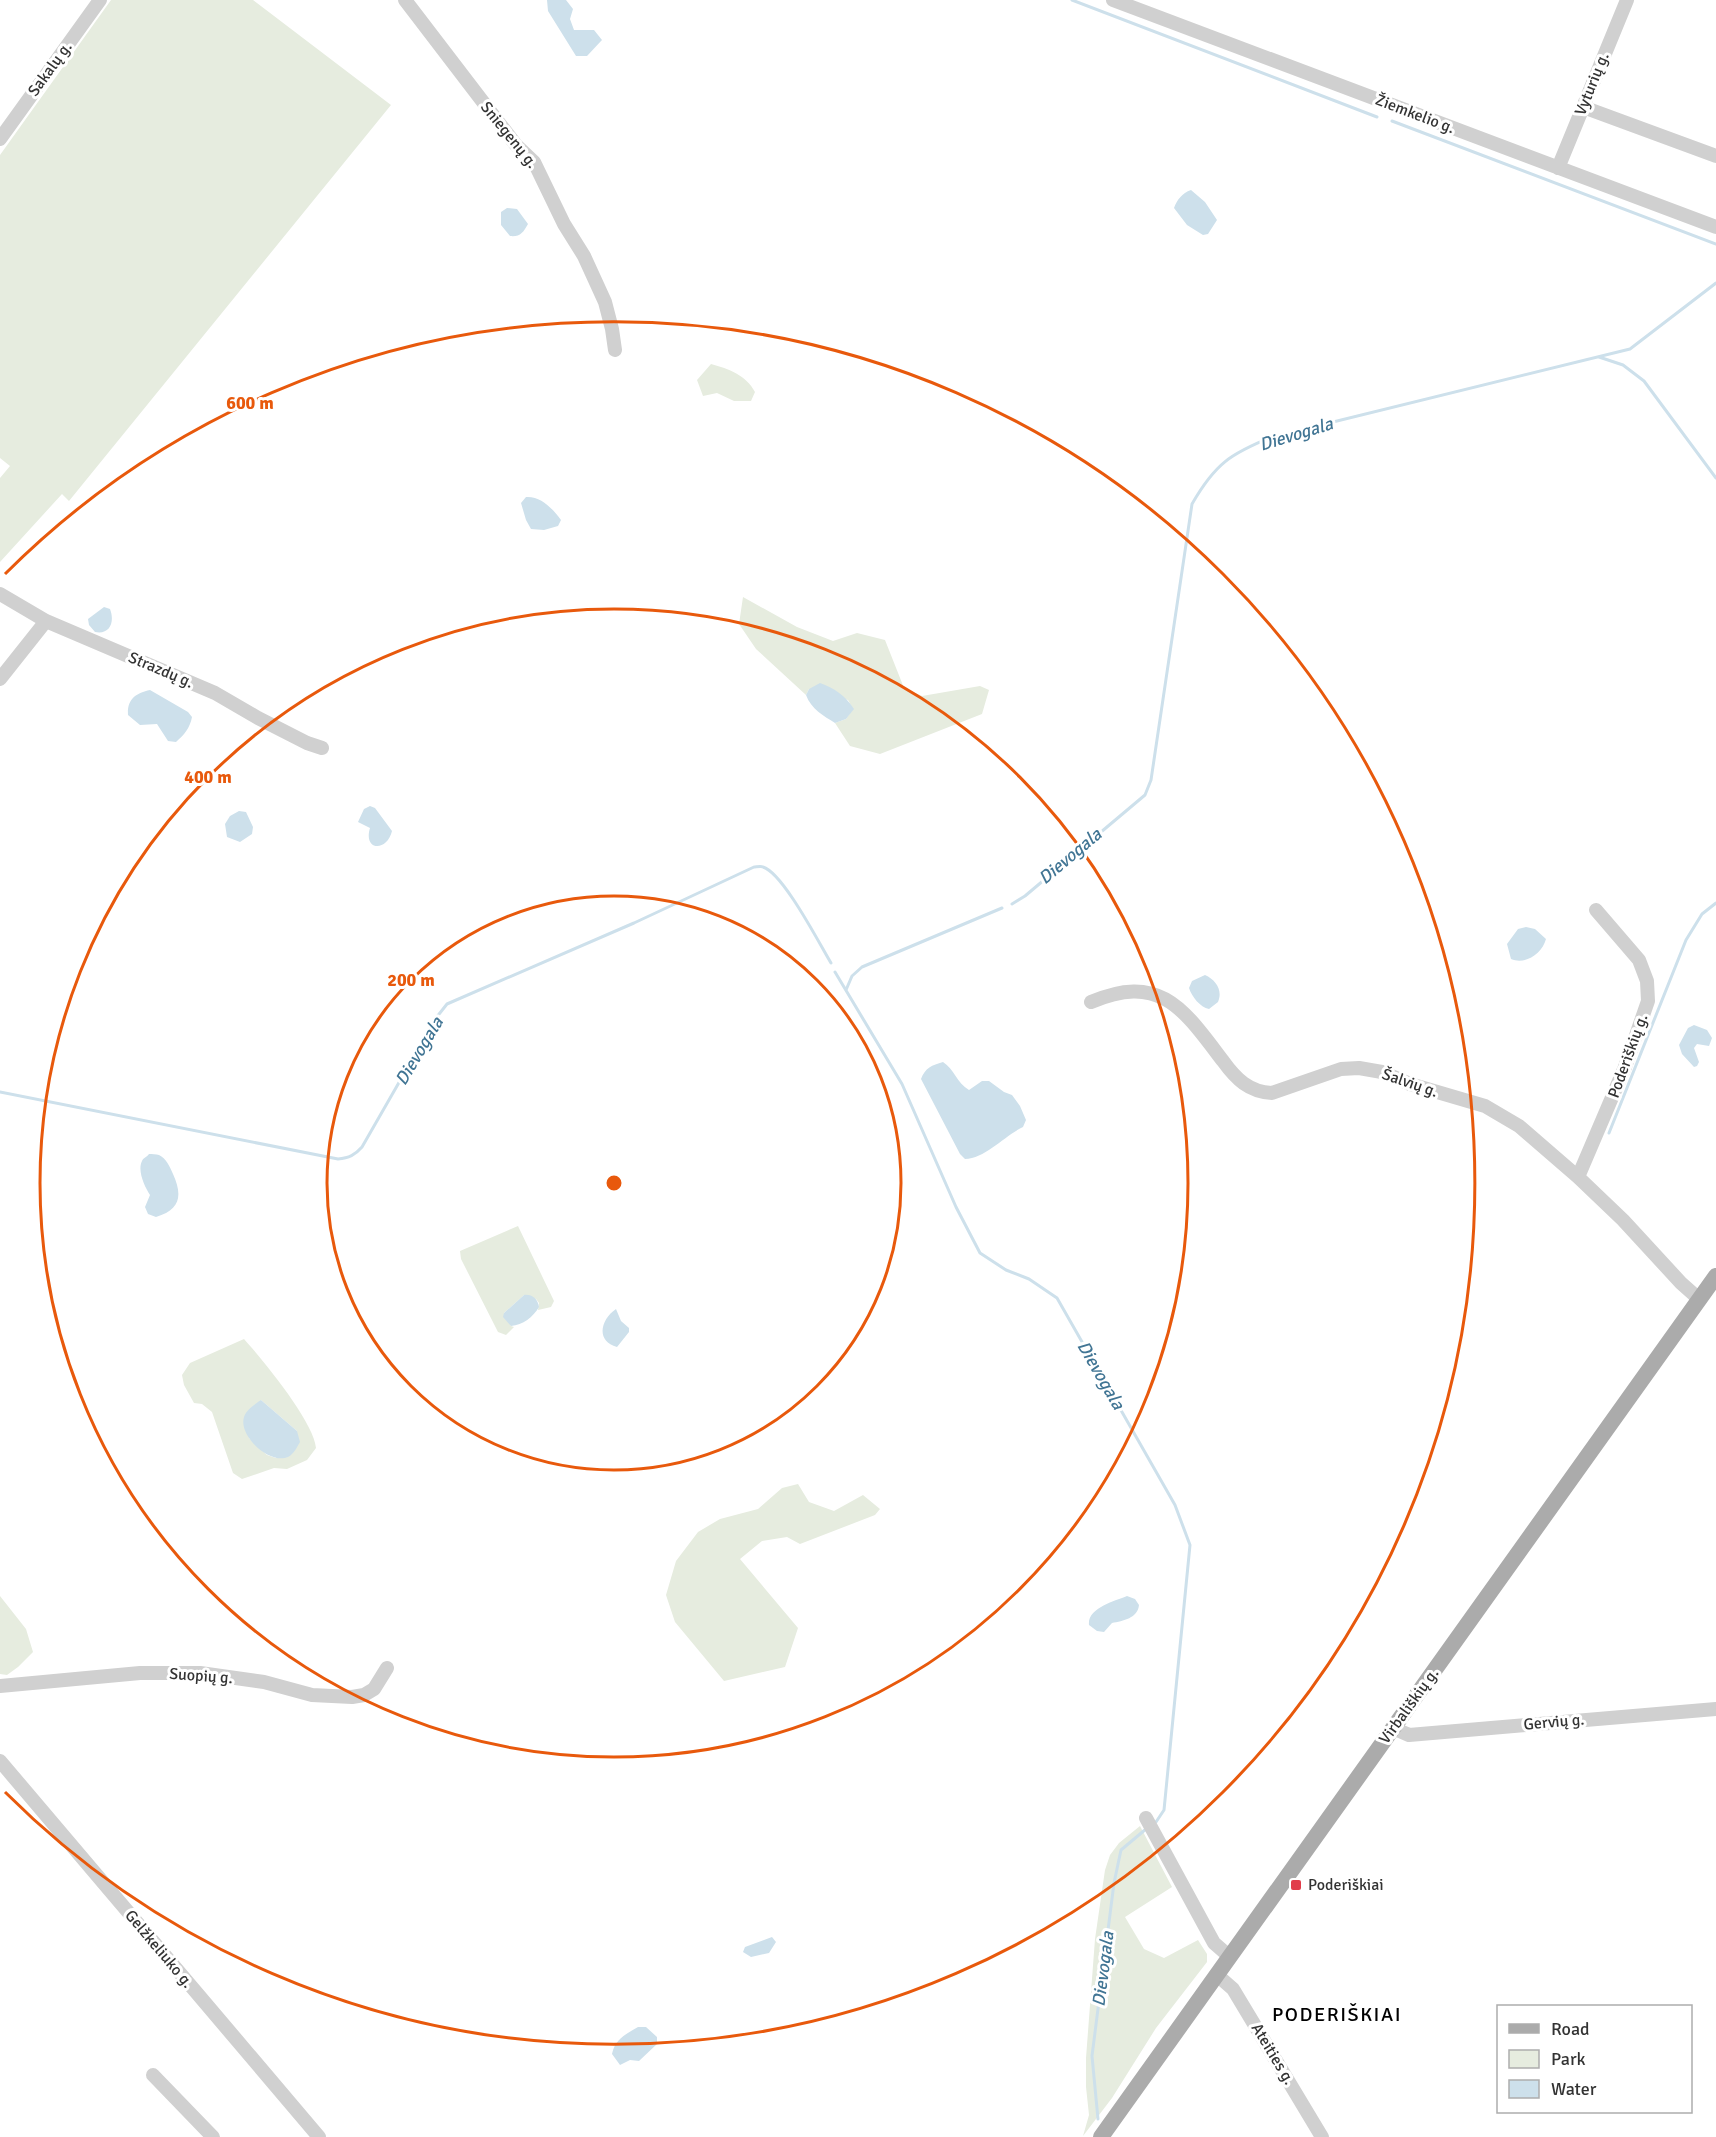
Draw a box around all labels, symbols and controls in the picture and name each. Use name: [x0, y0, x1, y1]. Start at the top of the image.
street label: Sakalų g.: [24, 38, 76, 100]
street label: Vyturių g.: [1570, 50, 1614, 118]
street label: Žiemkelio g.: [1373, 90, 1457, 138]
street label: Sniegenų g.: [476, 98, 542, 172]
text: 600 m: [226, 392, 274, 414]
water label: Dievogala: [1257, 412, 1336, 456]
street label: Strazdų g.: [125, 647, 197, 693]
text: 400 m: [184, 766, 232, 788]
water label: Dievogala: [1034, 823, 1107, 889]
text: 200 m: [387, 969, 435, 991]
street label: Poderiškių g.: [1604, 1011, 1652, 1101]
water label: Dievogala: [390, 1012, 448, 1089]
street label: Šalvių g.: [1379, 1064, 1441, 1102]
centre of rings: [604, 1173, 624, 1193]
water label: Dievogala: [1073, 1337, 1130, 1414]
street label: Suopių g.: [169, 1664, 233, 1688]
street label: Virbališkių g.: [1375, 1664, 1443, 1748]
street label: Gervių g.: [1523, 1709, 1585, 1735]
place label: Poderiškiai: [1308, 1875, 1384, 1895]
marker: Poderiškiai: [1289, 1878, 1303, 1892]
street label: Gelžkeliuko g.: [120, 1906, 198, 1992]
water label: Dievogala: [1087, 1929, 1119, 2008]
district label: PODERIŠKIAI: [1272, 2002, 1402, 2027]
legend: [1497, 2005, 1692, 2113]
text: Road: [1551, 2018, 1590, 2040]
street label: Ateities g.: [1247, 2020, 1299, 2088]
text: Park: [1551, 2048, 1586, 2070]
text: Water: [1551, 2078, 1597, 2100]

